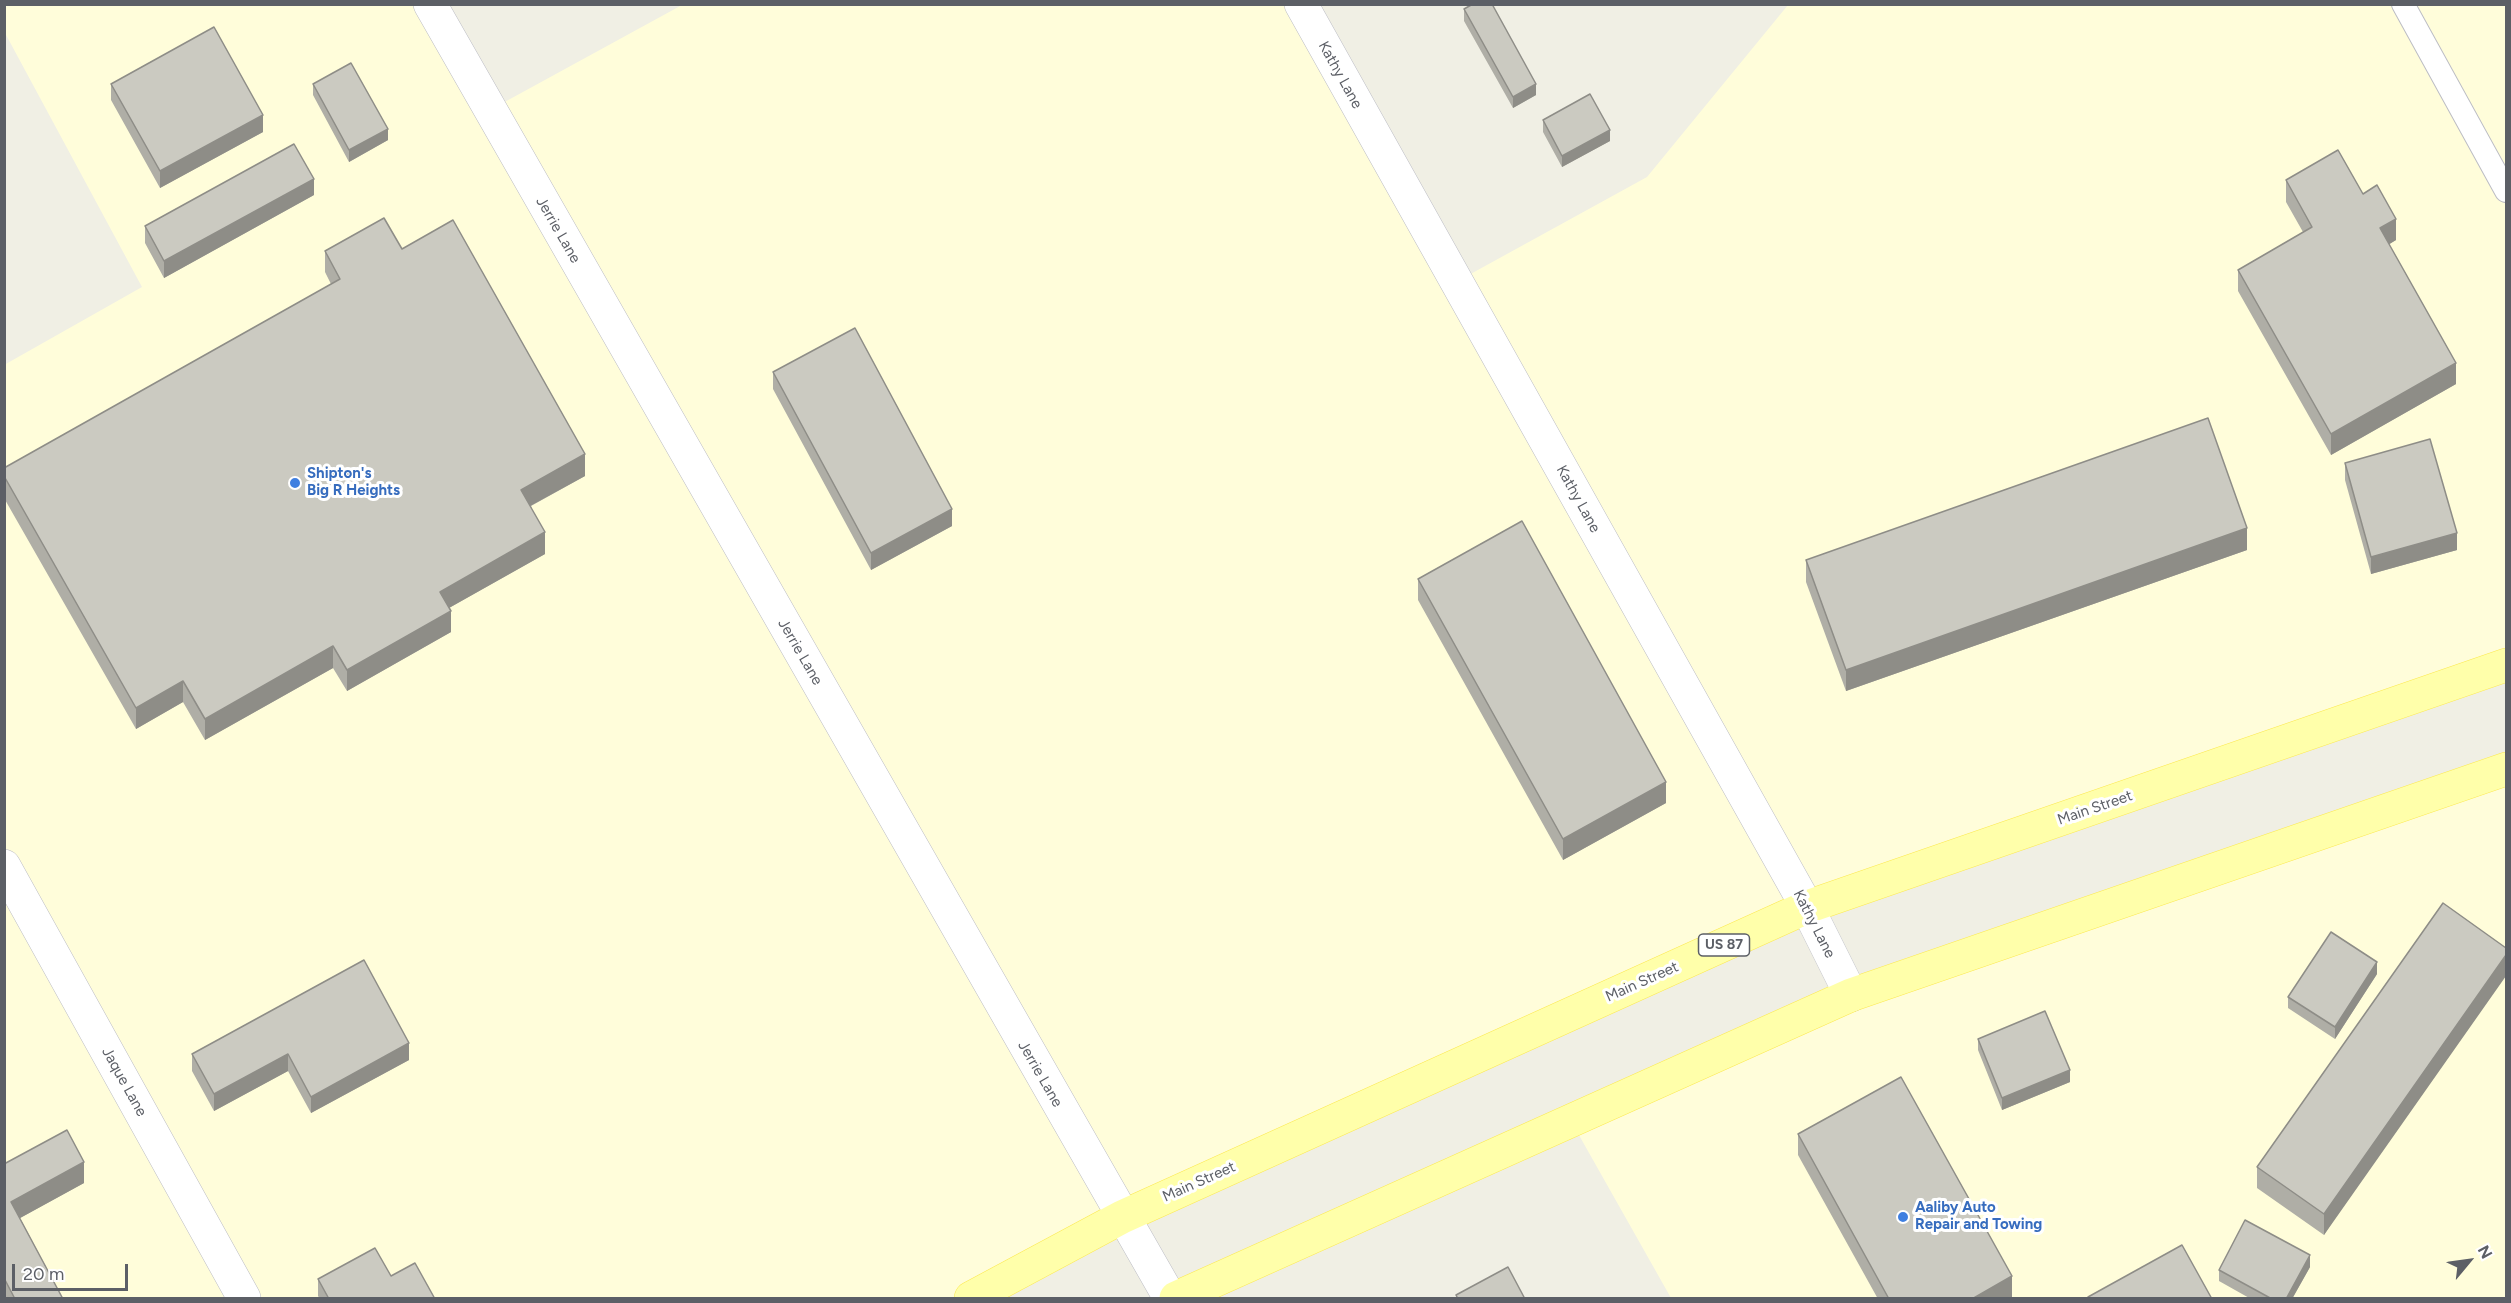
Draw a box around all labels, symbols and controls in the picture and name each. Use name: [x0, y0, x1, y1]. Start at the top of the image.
street label: Kathy Lane: [1314, 38, 1366, 112]
street label: Jerrie Lane: [532, 194, 584, 266]
street label: Kathy Lane: [1552, 462, 1604, 536]
place label: Shipton's Big R Heights: [307, 465, 400, 500]
marker: Shipton's Big R Heights: [288, 476, 302, 490]
street label: Jerrie Lane: [774, 616, 826, 688]
street label: Main Street: [2055, 787, 2135, 829]
street label: Kathy Lane: [1789, 887, 1839, 961]
road number: US 87: [1698, 934, 1750, 956]
street label: Main Street: [1603, 958, 1681, 1006]
street label: Jerrie Lane: [1014, 1038, 1066, 1110]
street label: Jaque Lane: [98, 1044, 150, 1120]
street label: Main Street: [1160, 1158, 1238, 1206]
place label: Aaliby Auto Repair and Towing: [1915, 1199, 2042, 1234]
marker: Aaliby Auto Repair and Towing: [1896, 1210, 1910, 1224]
north arrow: [2439, 1231, 2499, 1291]
text: N: [2474, 1242, 2496, 1262]
scale bar: [15, 1252, 130, 1290]
text: 20 m: [23, 1263, 64, 1285]

